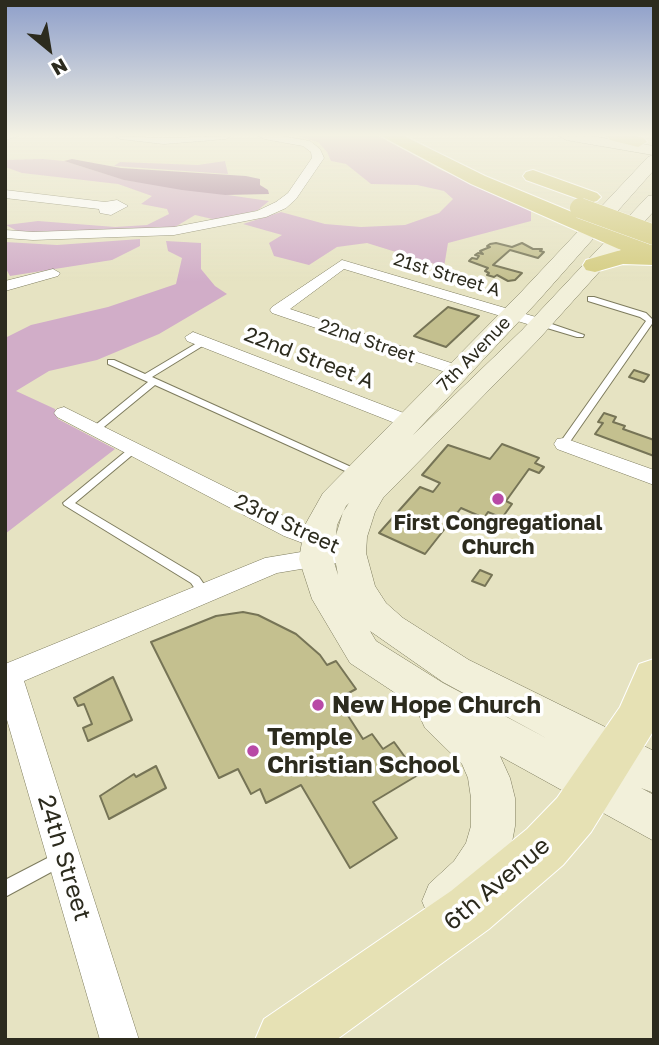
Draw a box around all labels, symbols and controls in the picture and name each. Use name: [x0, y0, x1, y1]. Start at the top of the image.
north arrow: [14, 14, 84, 84]
text: N: [48, 54, 72, 81]
street label: 21st Street A: [391, 249, 503, 301]
street label: 7th Avenue: [433, 312, 515, 396]
street label: 22nd Street: [316, 314, 418, 368]
street label: 22nd Street A: [241, 322, 377, 394]
street label: 23rd Street: [231, 489, 343, 559]
marker: First Congregational Church: [490, 491, 506, 507]
place label: First Congregational Church: [394, 510, 602, 560]
place label: New Hope Church: [332, 691, 541, 719]
marker: New Hope Church: [310, 697, 326, 713]
place label: Temple Christian School: [267, 723, 460, 779]
marker: Temple Christian School: [245, 743, 261, 759]
street label: 24th Street: [31, 792, 97, 924]
street label: 6th Avenue: [438, 831, 556, 937]

